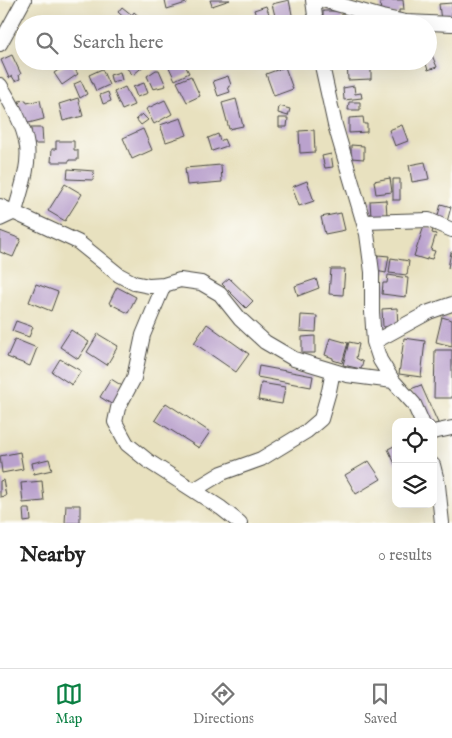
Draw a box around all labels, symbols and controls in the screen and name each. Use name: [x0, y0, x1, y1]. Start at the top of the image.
search box: [15, 15, 437, 70]
icon: search: [33, 29, 61, 57]
text: Search here: [73, 31, 164, 55]
map controls: [392, 418, 437, 508]
button: locate: [392, 418, 437, 463]
button: layers: [392, 463, 437, 508]
text: Nearby: [20, 542, 85, 569]
text: 0 results: [378, 546, 432, 566]
tab: Map: [55, 680, 83, 728]
tab: Directions: [193, 680, 254, 728]
tab: Saved: [364, 680, 397, 728]

